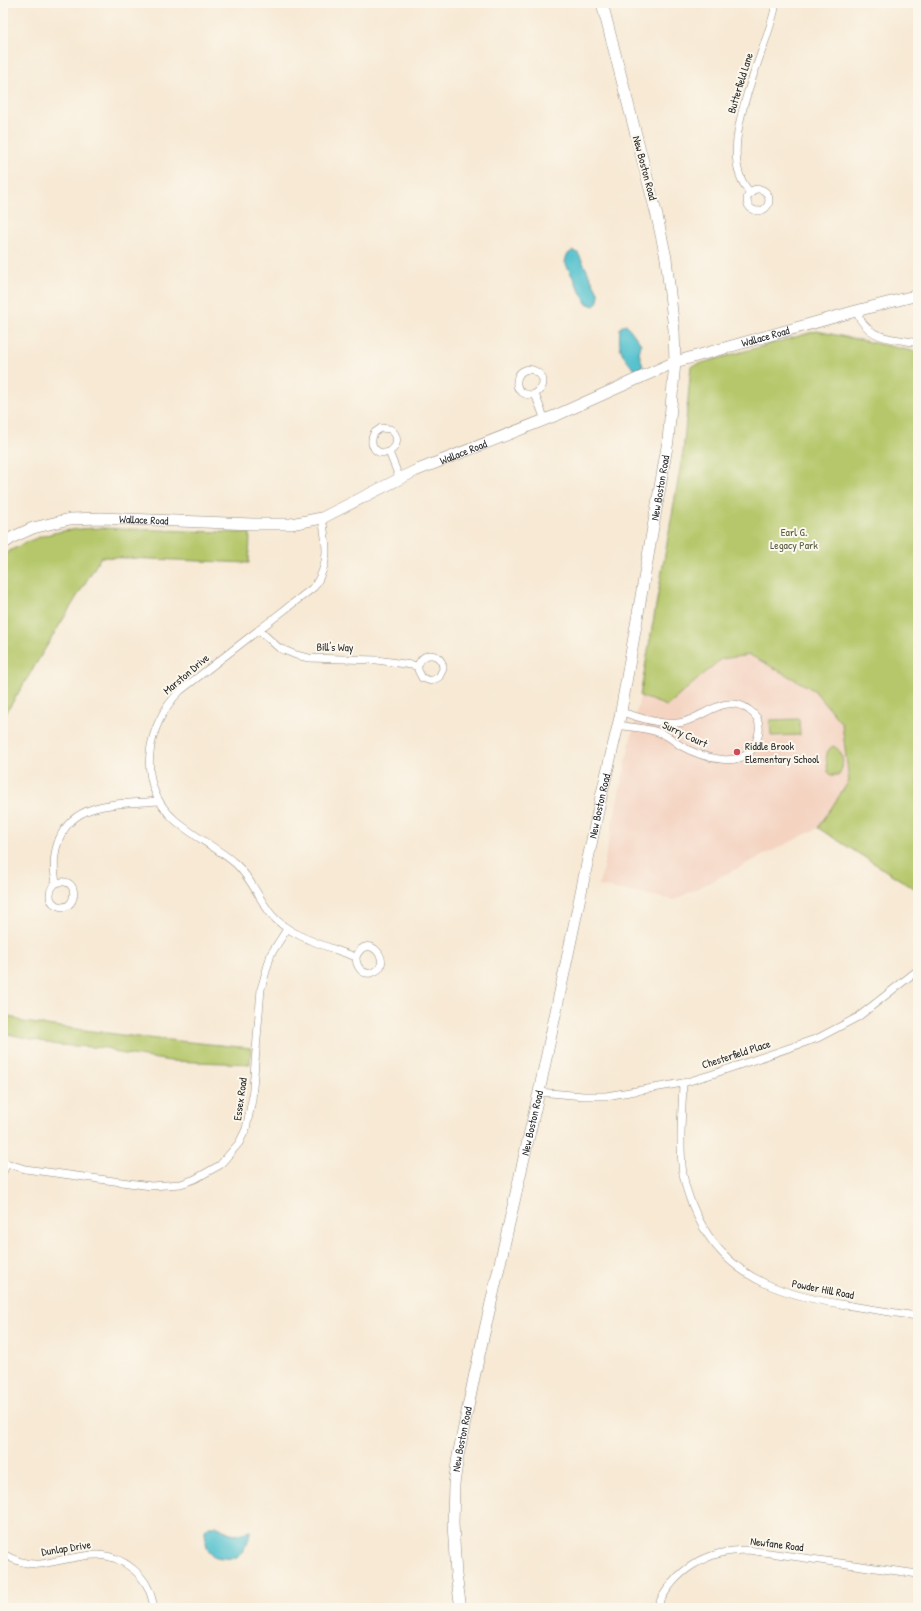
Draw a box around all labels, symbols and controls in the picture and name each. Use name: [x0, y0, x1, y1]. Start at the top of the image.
street label: Butterfield Lane: [724, 51, 756, 115]
street label: New Boston Road: [630, 134, 660, 202]
street label: Wallace Road: [740, 323, 792, 350]
street label: Wallace Road: [438, 436, 489, 468]
street label: New Boston Road: [647, 453, 673, 521]
street label: Wallace Road: [119, 512, 169, 528]
park label: Earl G. Legacy Park: [770, 525, 818, 552]
street label: Bill's Way: [316, 640, 354, 654]
street label: Marston Drive: [160, 650, 212, 697]
street label: Surry Court: [660, 718, 710, 751]
place label: Riddle Brook Elementary School: [745, 739, 819, 766]
marker: Riddle Brook Elementary School: [732, 747, 742, 757]
street label: New Boston Road: [585, 771, 613, 840]
street label: Chesterfield Place: [700, 1036, 773, 1072]
street label: Essex Road: [230, 1076, 250, 1121]
street label: New Boston Road: [518, 1089, 546, 1157]
street label: Powder Hill Road: [791, 1276, 856, 1302]
street label: New Boston Road: [449, 1405, 475, 1473]
street label: Newfane Road: [750, 1534, 805, 1554]
street label: Dunlap Drive: [40, 1537, 92, 1559]

